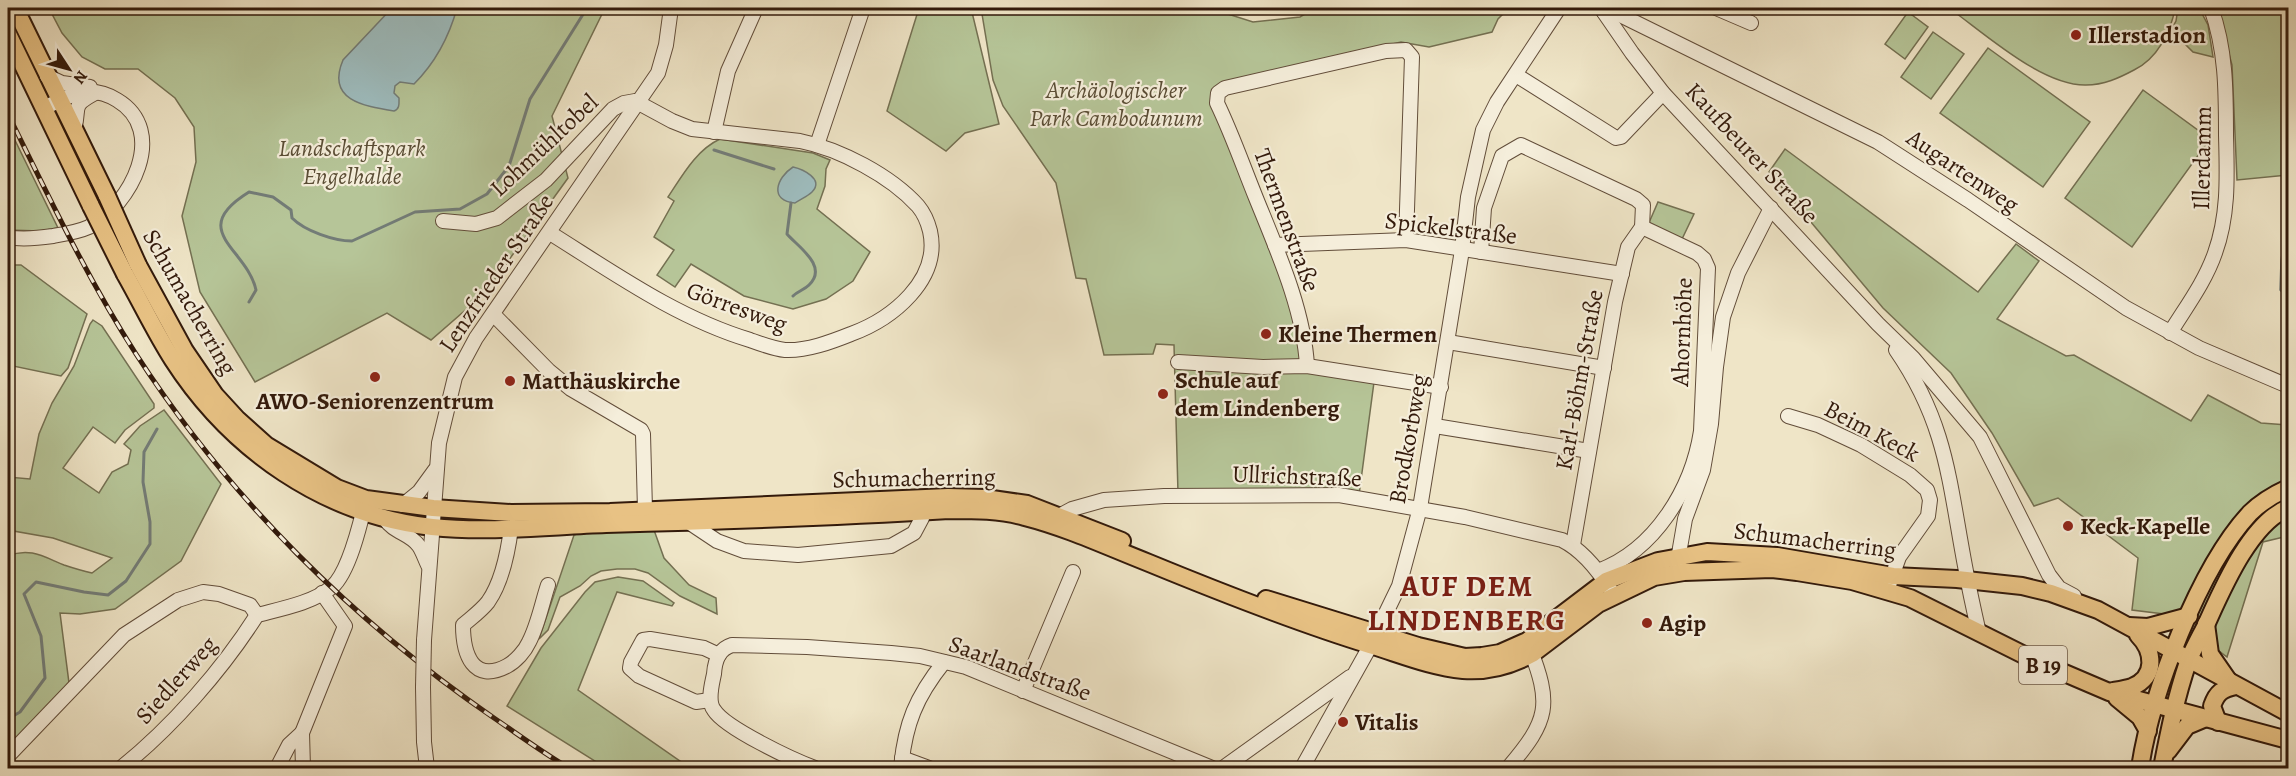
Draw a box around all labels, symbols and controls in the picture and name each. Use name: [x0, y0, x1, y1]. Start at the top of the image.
place label: Illerstadion: [2088, 19, 2206, 51]
marker: Illerstadion: [2069, 28, 2083, 42]
north arrow: [39, 39, 99, 99]
text: N: [68, 66, 93, 89]
park label: Archäologischer Park Cambodunum: [1029, 74, 1203, 134]
street label: Kaufbeurer Straße: [1678, 75, 1826, 231]
street label: Lohmühltobel: [483, 86, 605, 203]
street label: Illerdamm: [2185, 106, 2219, 210]
street label: Augartenweg: [1900, 121, 2025, 220]
park label: Landschaftspark Engelhalde: [278, 132, 426, 192]
street label: Thermenstraße: [1246, 144, 1328, 296]
street label: Lenzfrieder Straße: [431, 187, 561, 359]
street label: Spickelstraße: [1383, 204, 1519, 252]
street label: Schumacherring: [135, 223, 245, 381]
street label: Görresweg: [682, 274, 792, 340]
street label: Ahornhöhe: [1664, 277, 1700, 388]
street label: Karl-Böhm-Straße: [1547, 287, 1611, 473]
place label: Kleine Thermen: [1278, 318, 1438, 350]
marker: Kleine Thermen: [1259, 327, 1273, 341]
place label: Schule auf dem Lindenberg: [1175, 364, 1340, 424]
place label: Matthäuskirche: [522, 365, 680, 397]
marker: AWO-Seniorenzentrum: [368, 370, 382, 384]
street label: Brodkorbweg: [1381, 372, 1435, 506]
marker: Matthäuskirche: [503, 374, 517, 388]
place label: AWO-Seniorenzentrum: [255, 385, 494, 417]
marker: Schule auf dem Lindenberg: [1156, 387, 1170, 401]
street label: Beim Keck: [1819, 393, 1925, 469]
street label: Ullrichstraße: [1232, 458, 1362, 494]
street label: Schumacherring: [832, 461, 996, 495]
place label: Keck-Kapelle: [2080, 510, 2210, 542]
street label: Schumacherring: [1732, 514, 1898, 566]
marker: Keck-Kapelle: [2061, 519, 2075, 533]
district label: AUF DEM LINDENBERG: [1367, 566, 1567, 640]
place label: Agip: [1658, 607, 1706, 639]
marker: Agip: [1640, 616, 1654, 630]
street label: Saarlandstraße: [944, 627, 1096, 709]
street label: Siedlerweg: [128, 629, 224, 731]
road number: B 19: [2019, 646, 2067, 684]
place label: Vitalis: [1354, 706, 1418, 738]
marker: Vitalis: [1336, 715, 1350, 729]

